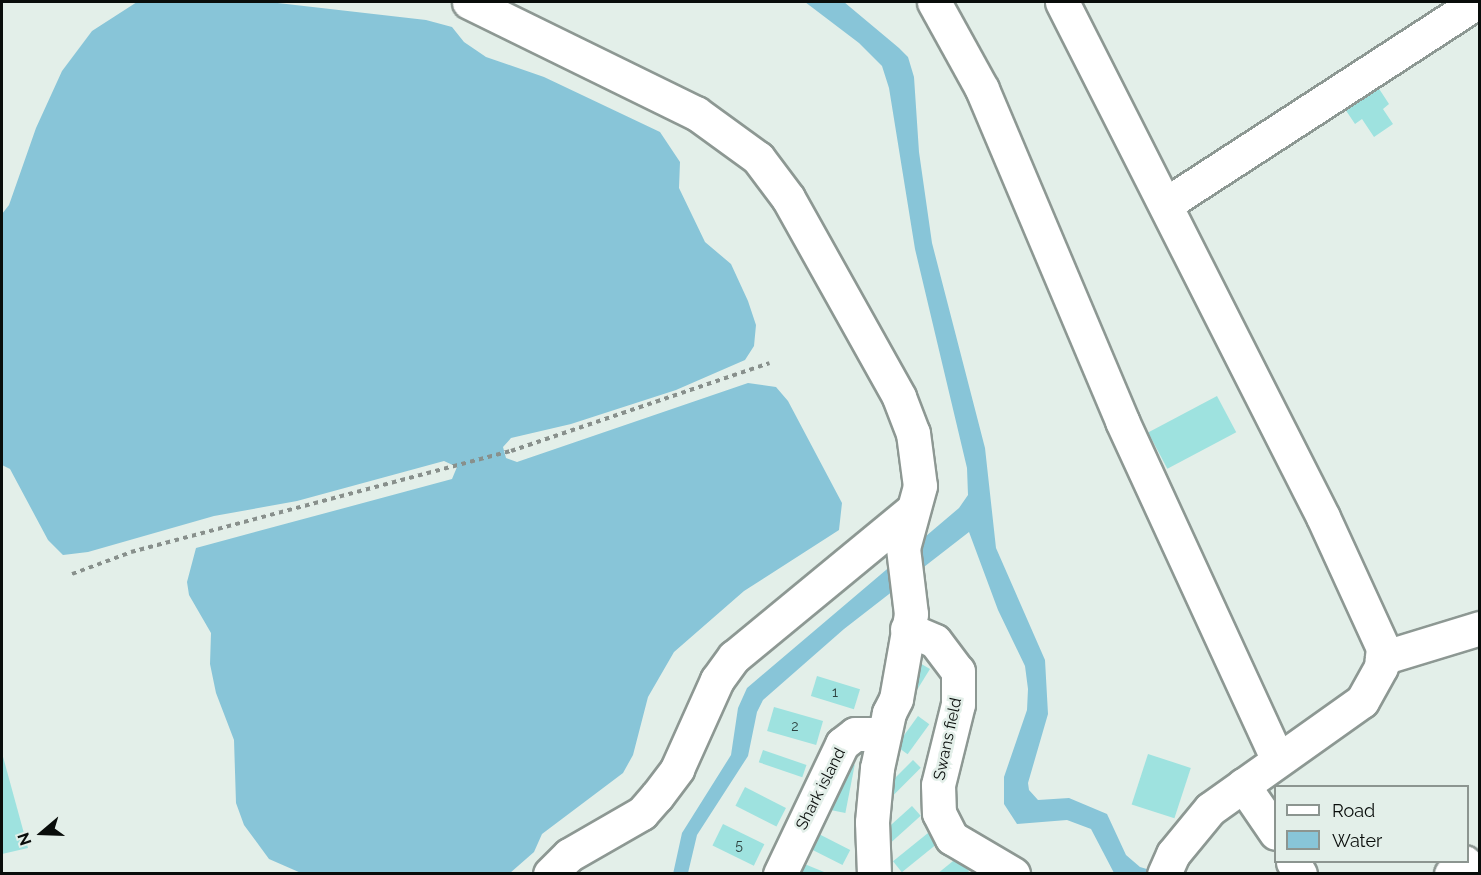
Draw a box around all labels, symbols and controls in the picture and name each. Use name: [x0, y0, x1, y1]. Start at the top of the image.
house number: 1: [832, 684, 838, 700]
street label: Swans field: [930, 696, 966, 782]
house number: 2: [791, 718, 799, 734]
street label: Shark island: [792, 745, 850, 833]
legend: [1274, 785, 1469, 863]
text: Road: [1332, 800, 1375, 821]
north arrow: [12, 803, 72, 863]
text: N: [14, 830, 35, 848]
text: Water: [1332, 830, 1382, 851]
house number: 5: [735, 837, 743, 853]

